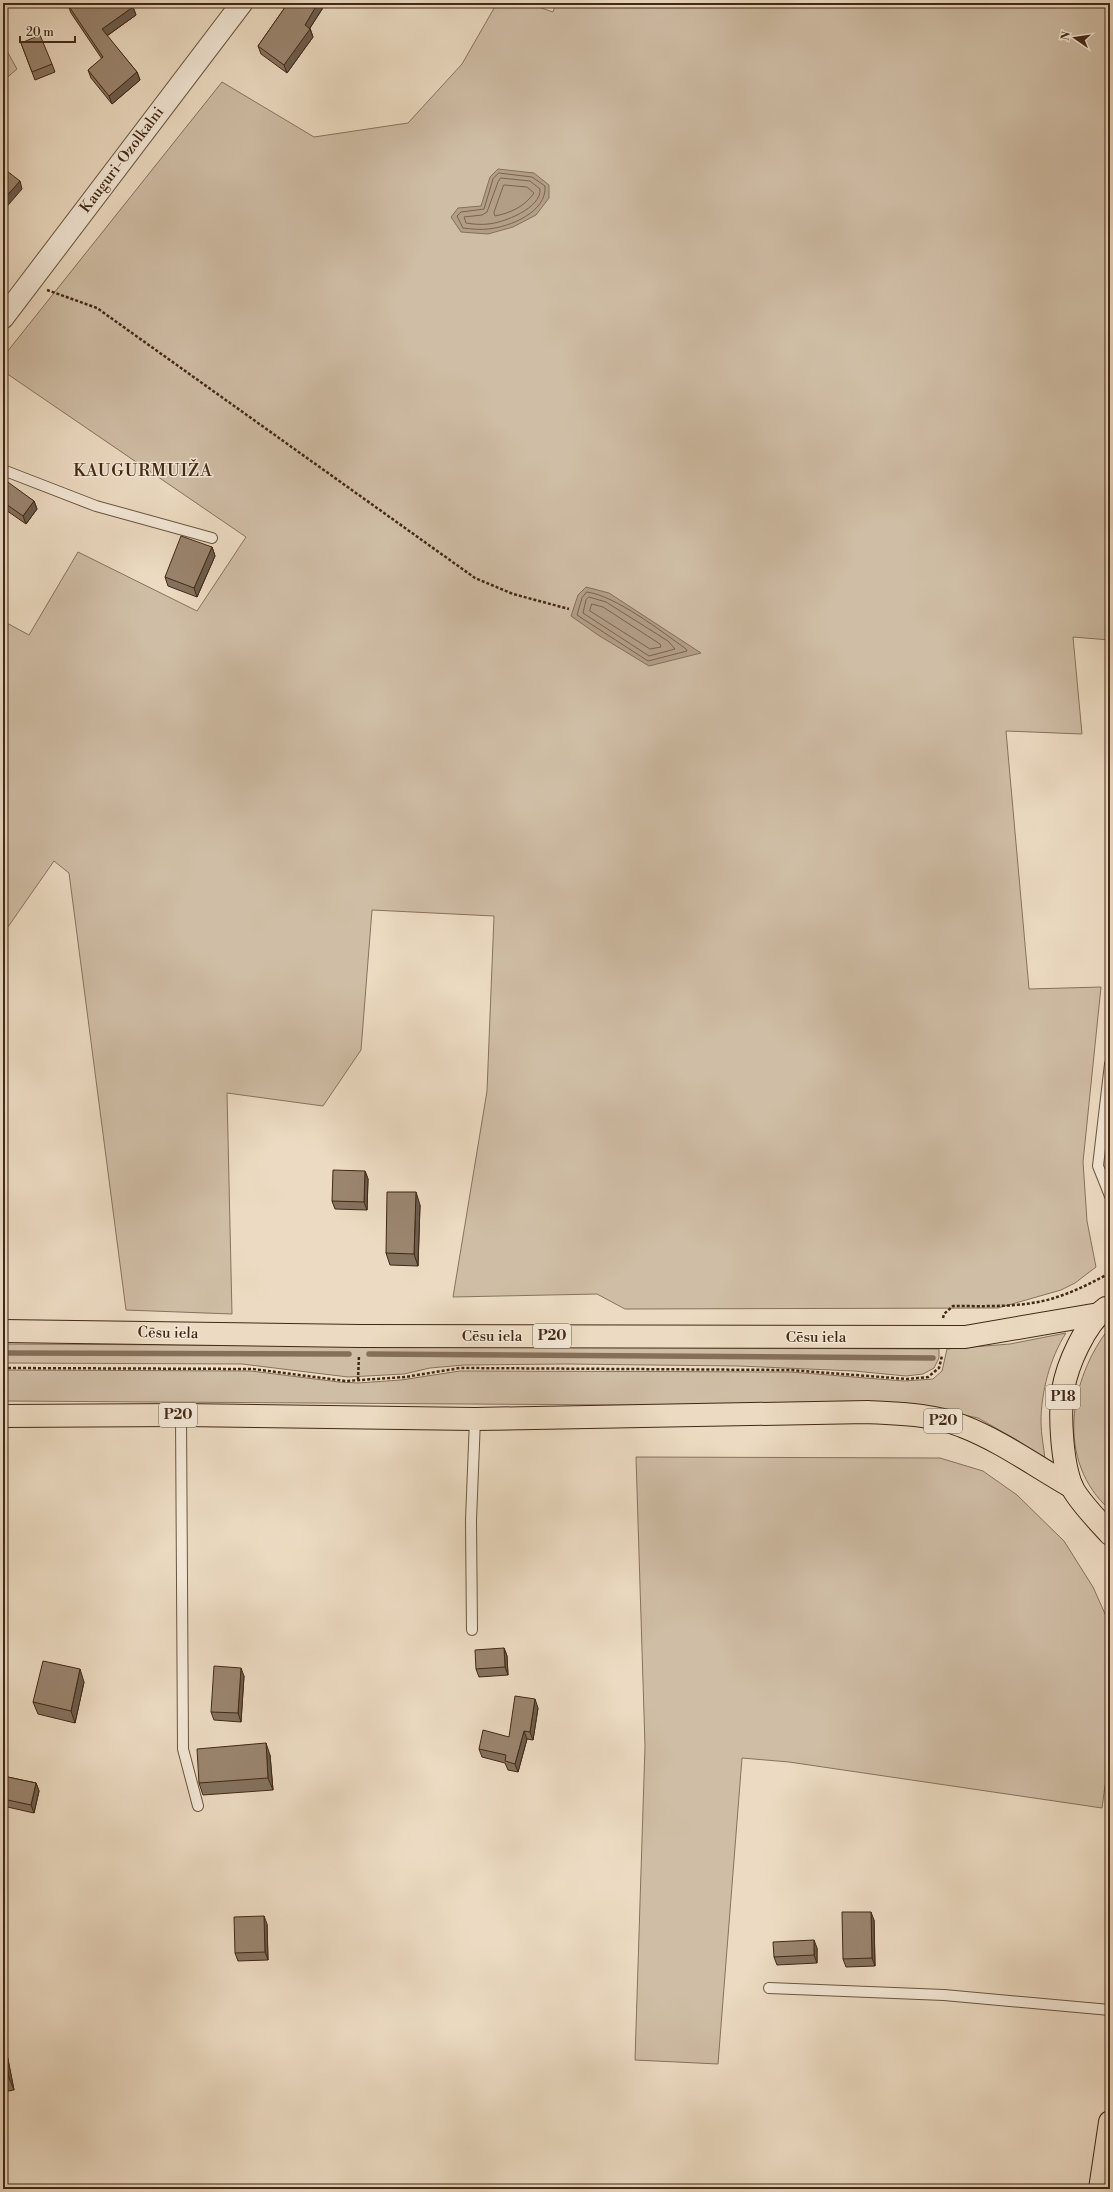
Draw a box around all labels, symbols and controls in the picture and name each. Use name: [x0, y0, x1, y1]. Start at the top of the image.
scale bar: [20, 18, 75, 44]
north arrow: [1055, 18, 1095, 58]
text: 20 m: [26, 25, 54, 40]
text: N: [1058, 30, 1074, 42]
street label: Kauguri-Ozolkalni: [76, 103, 168, 217]
district label: KAUGURMUIŽA: [73, 459, 213, 482]
street label: Cēsu iela: [138, 1323, 199, 1343]
road number: P20: [533, 1324, 571, 1348]
street label: Cēsu iela: [462, 1327, 523, 1346]
street label: Cēsu iela: [786, 1328, 847, 1347]
road number: P18: [1046, 1385, 1080, 1409]
road number: P20: [159, 1403, 197, 1427]
road number: P20: [924, 1409, 962, 1433]

